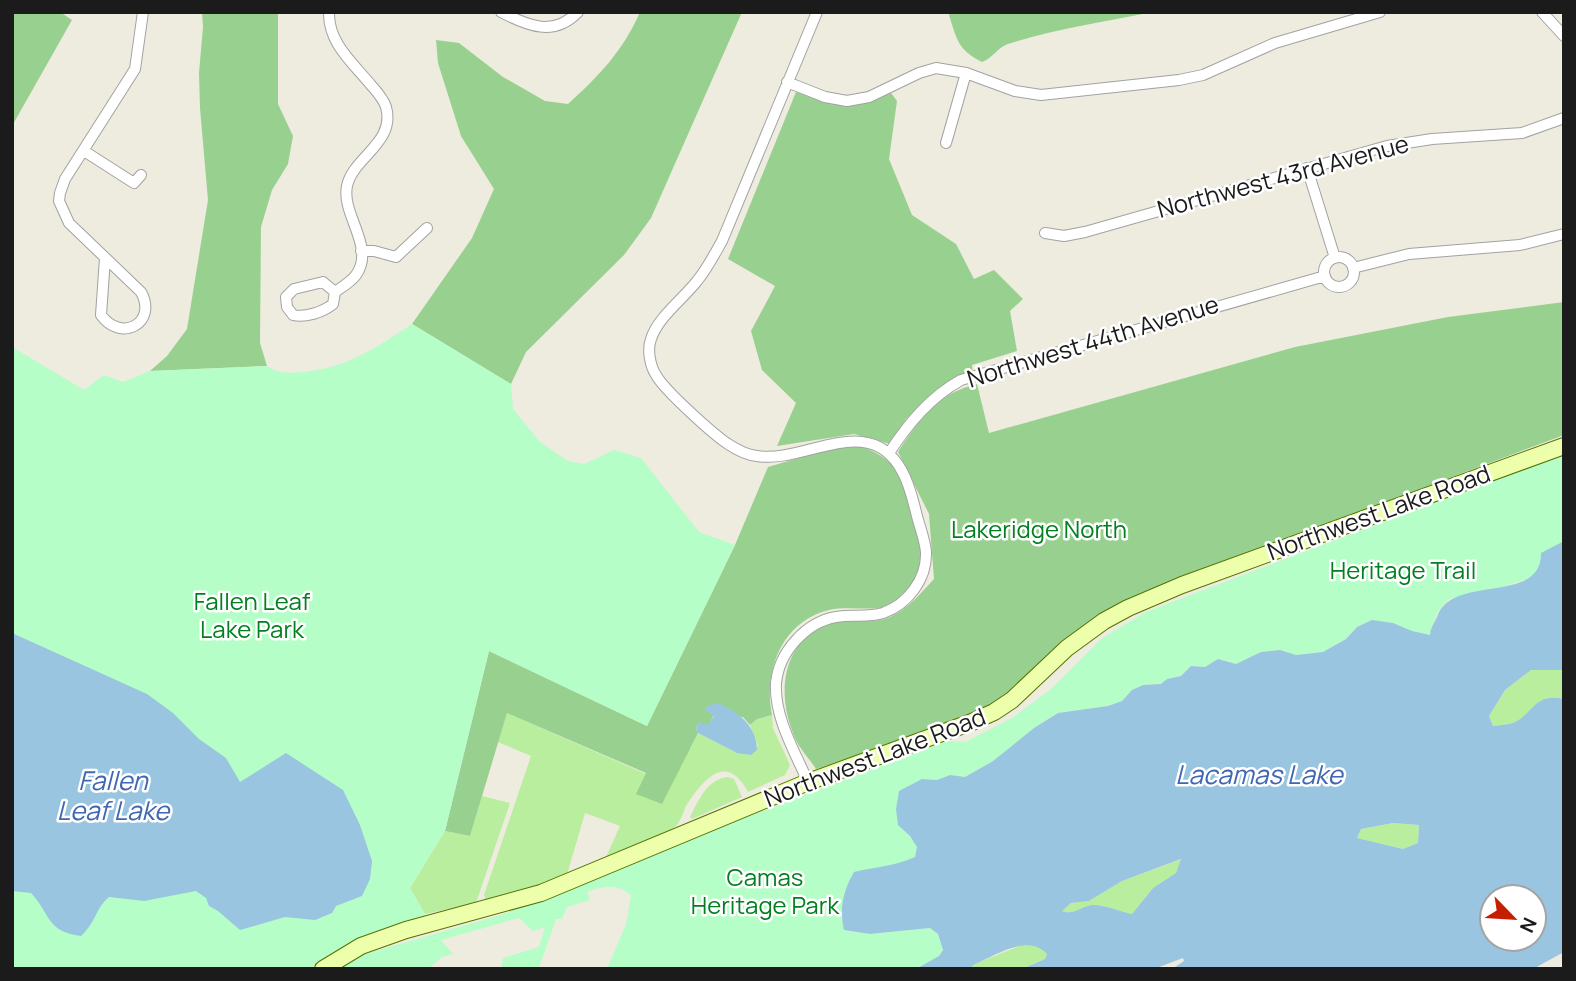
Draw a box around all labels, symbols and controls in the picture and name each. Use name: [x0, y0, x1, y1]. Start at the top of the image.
street label: Northwest 43rd Avenue: [1153, 126, 1412, 225]
street label: Northwest 44th Avenue: [963, 287, 1222, 395]
street label: Northwest Lake Road: [1262, 456, 1495, 567]
park label: Lakeridge North: [951, 512, 1127, 545]
park label: Heritage Trail: [1330, 553, 1476, 586]
park label: Fallen Leaf Lake Park: [194, 584, 311, 645]
street label: Northwest Lake Road: [759, 699, 990, 814]
water label: Lacamas Lake: [1175, 756, 1344, 792]
water label: Fallen Leaf Lake: [57, 762, 171, 828]
park label: Camas Heritage Park: [691, 860, 840, 921]
north arrow: [1478, 883, 1548, 953]
text: N: [1514, 914, 1543, 937]

